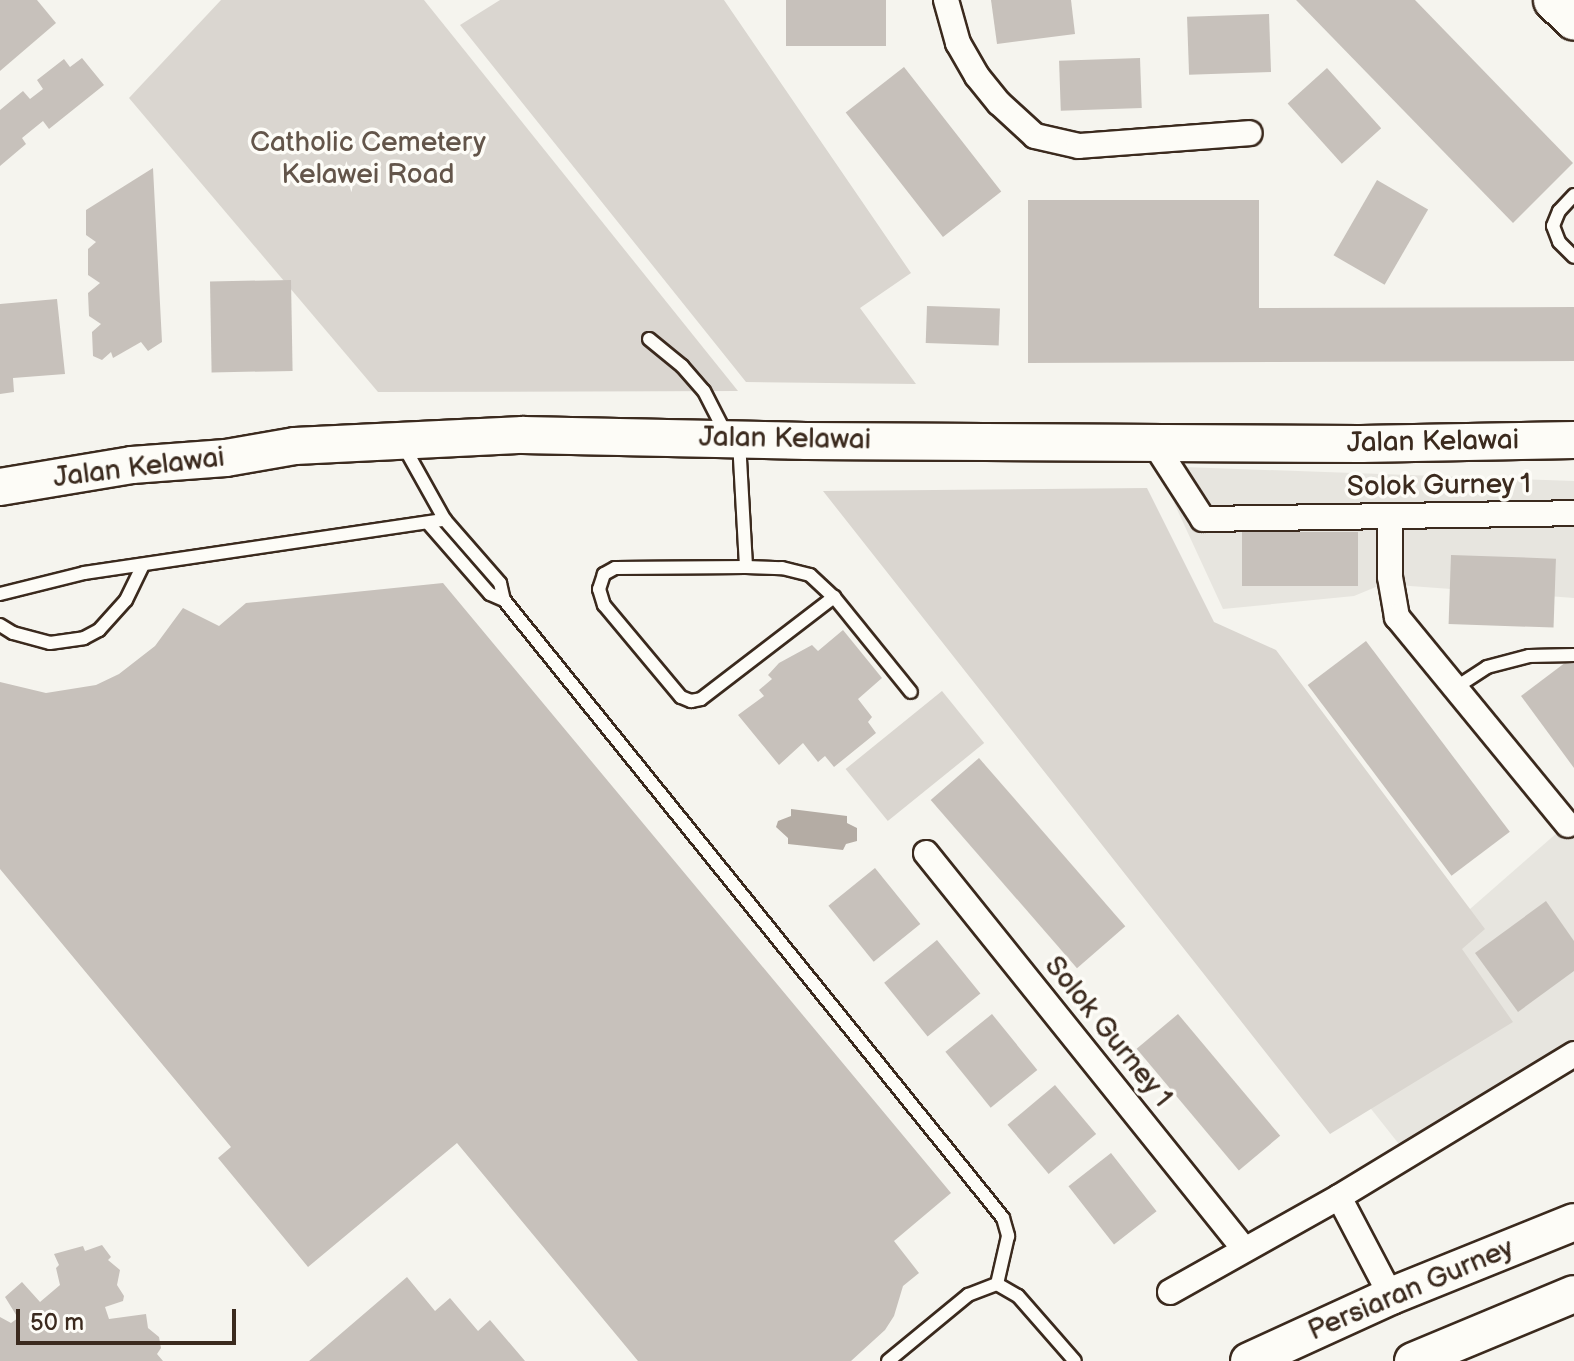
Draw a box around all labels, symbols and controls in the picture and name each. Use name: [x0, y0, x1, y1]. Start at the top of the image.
park label: Catholic Cemetery Kelawei Road: [250, 126, 486, 192]
street label: Jalan Kelawai: [699, 421, 871, 457]
street label: Jalan Kelawai: [1347, 424, 1519, 460]
street label: Jalan Kelawai: [51, 441, 227, 495]
street label: Solok Gurney 1: [1346, 468, 1532, 504]
street label: Solok Gurney 1: [1036, 949, 1180, 1115]
street label: Persiaran Gurney: [1303, 1232, 1519, 1348]
scale bar: [20, 1293, 240, 1343]
text: 50 m: [30, 1308, 84, 1337]

